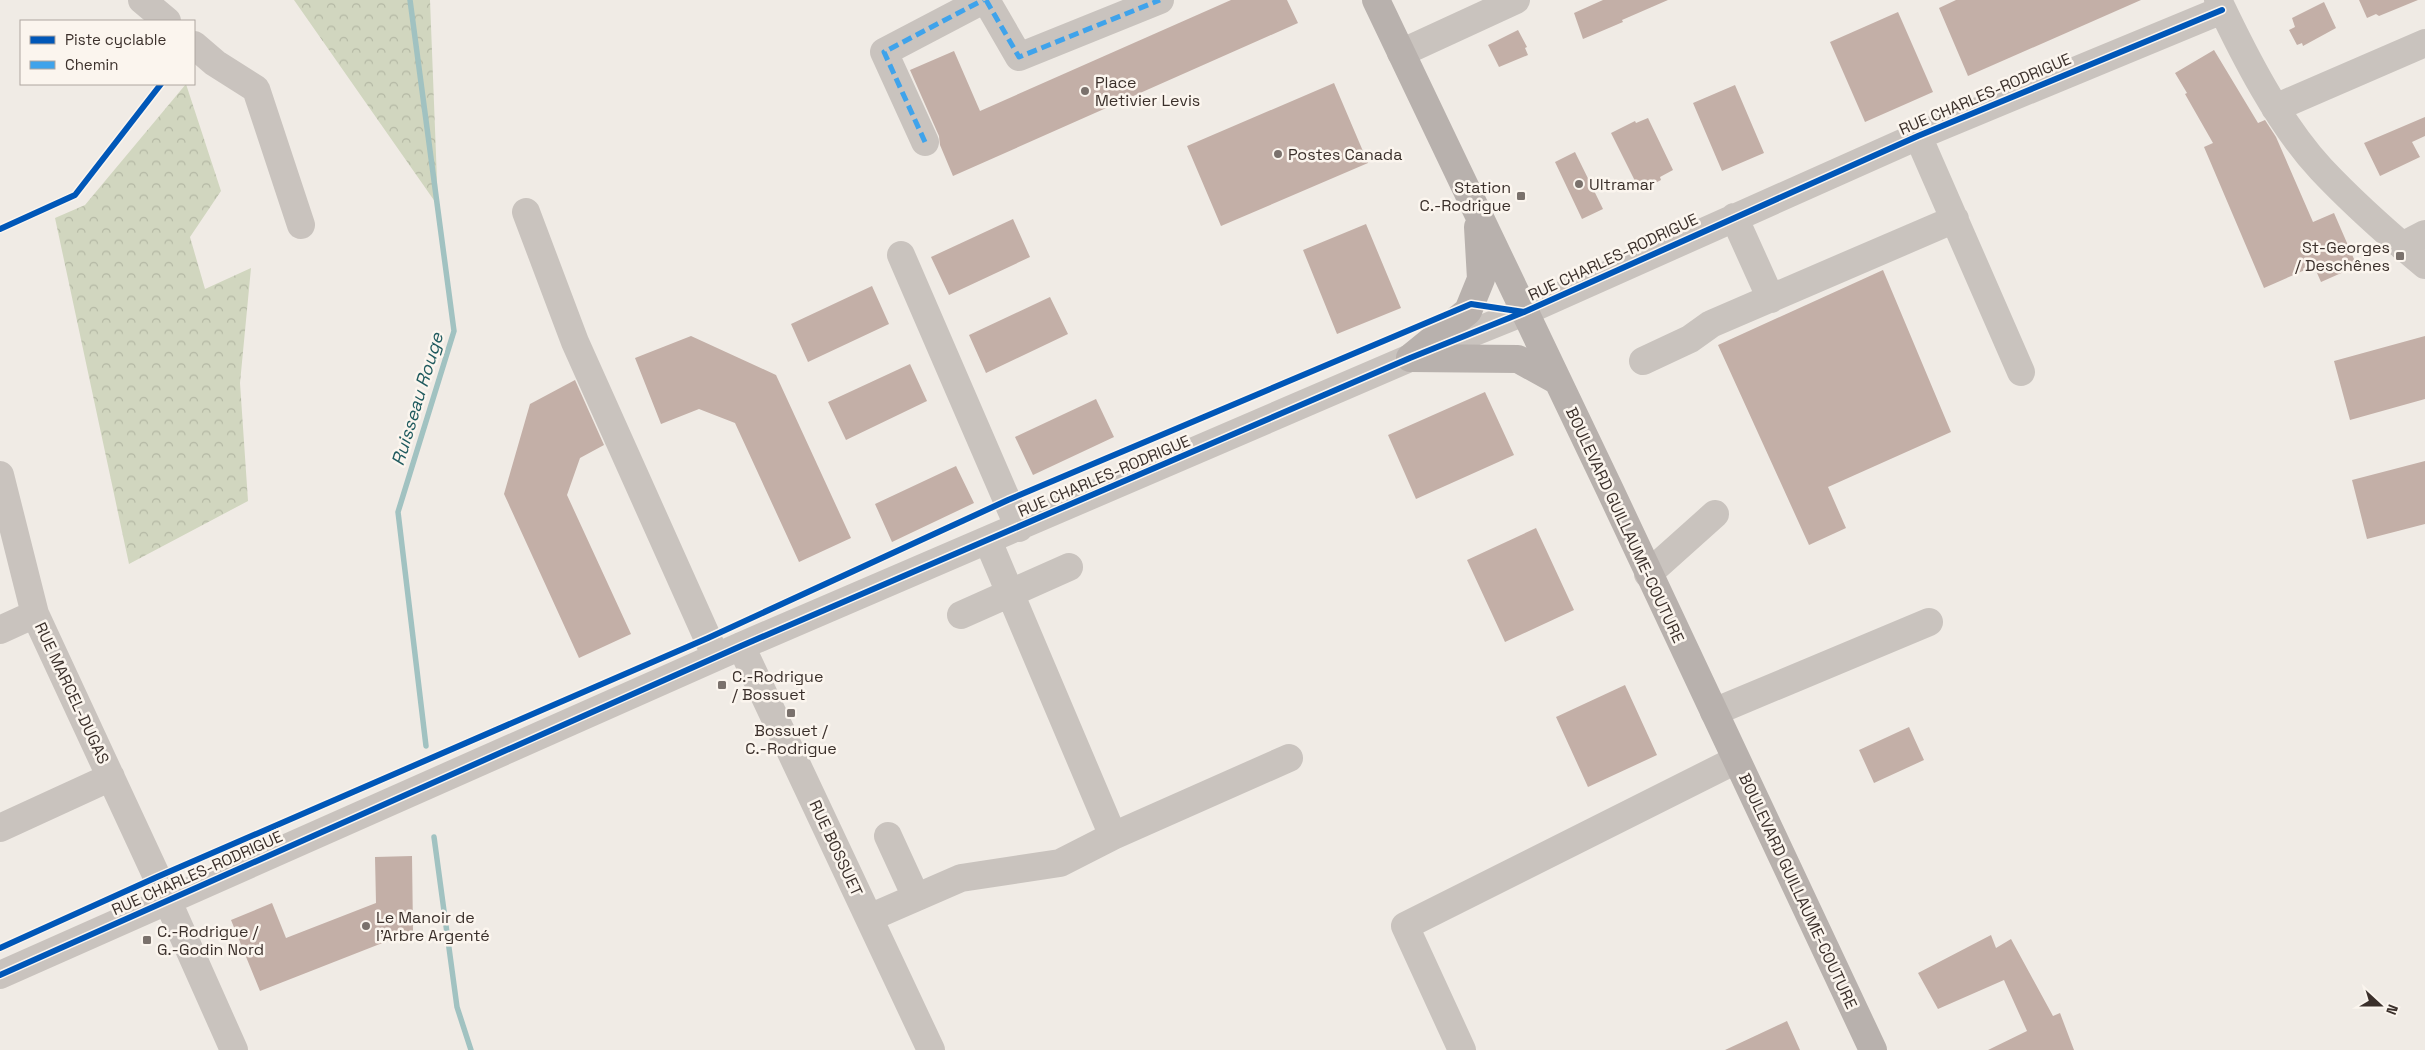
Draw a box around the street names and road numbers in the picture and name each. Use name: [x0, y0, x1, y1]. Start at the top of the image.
street label: RUE CHARLES-RODRIGUE: [1896, 48, 2074, 140]
street label: RUE CHARLES-RODRIGUE: [1525, 208, 1701, 306]
street label: BOULEVARD GUILLAUME-COUTURE: [1561, 404, 1689, 646]
street label: RUE CHARLES-RODRIGUE: [1015, 430, 1193, 522]
street label: RUE MARCEL-DUGAS: [30, 619, 114, 767]
street label: BOULEVARD GUILLAUME-COUTURE: [1734, 770, 1862, 1012]
street label: RUE BOSSUET: [805, 797, 867, 899]
street label: RUE CHARLES-RODRIGUE: [108, 826, 286, 920]

